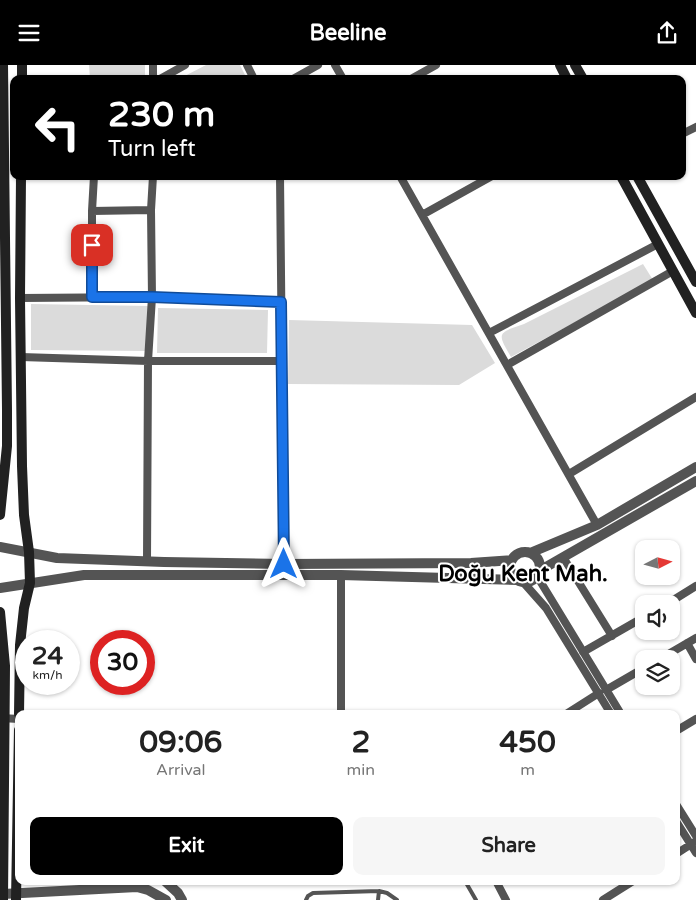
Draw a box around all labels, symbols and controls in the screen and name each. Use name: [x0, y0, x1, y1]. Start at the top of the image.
icon: menu: [15, 19, 43, 47]
icon: share: [653, 19, 681, 47]
text: Beeline: [310, 20, 386, 46]
text: 230 m: [108, 94, 215, 136]
icon: left: [25, 95, 90, 160]
text: Turn left: [108, 136, 196, 162]
pin: [71, 224, 113, 266]
icon: arrive: [78, 231, 106, 259]
position arrow: [257, 537, 309, 589]
north arrow: [635, 540, 680, 585]
map controls: [635, 540, 680, 695]
district label: Doğu Kent Mah.: [438, 561, 608, 587]
button: sound: [635, 595, 680, 640]
speed limit sign: 30: [90, 630, 155, 695]
text: 24: [32, 641, 63, 671]
button: layers: [635, 650, 680, 695]
text: km/h: [32, 668, 63, 682]
text: 09:06: [139, 724, 222, 761]
text: 2: [351, 724, 370, 761]
text: 450: [499, 724, 556, 761]
text: Arrival: [156, 760, 206, 780]
text: min: [347, 760, 375, 780]
text: m: [520, 760, 535, 780]
button: Exit: [30, 817, 343, 875]
button: Share: [353, 817, 665, 875]

